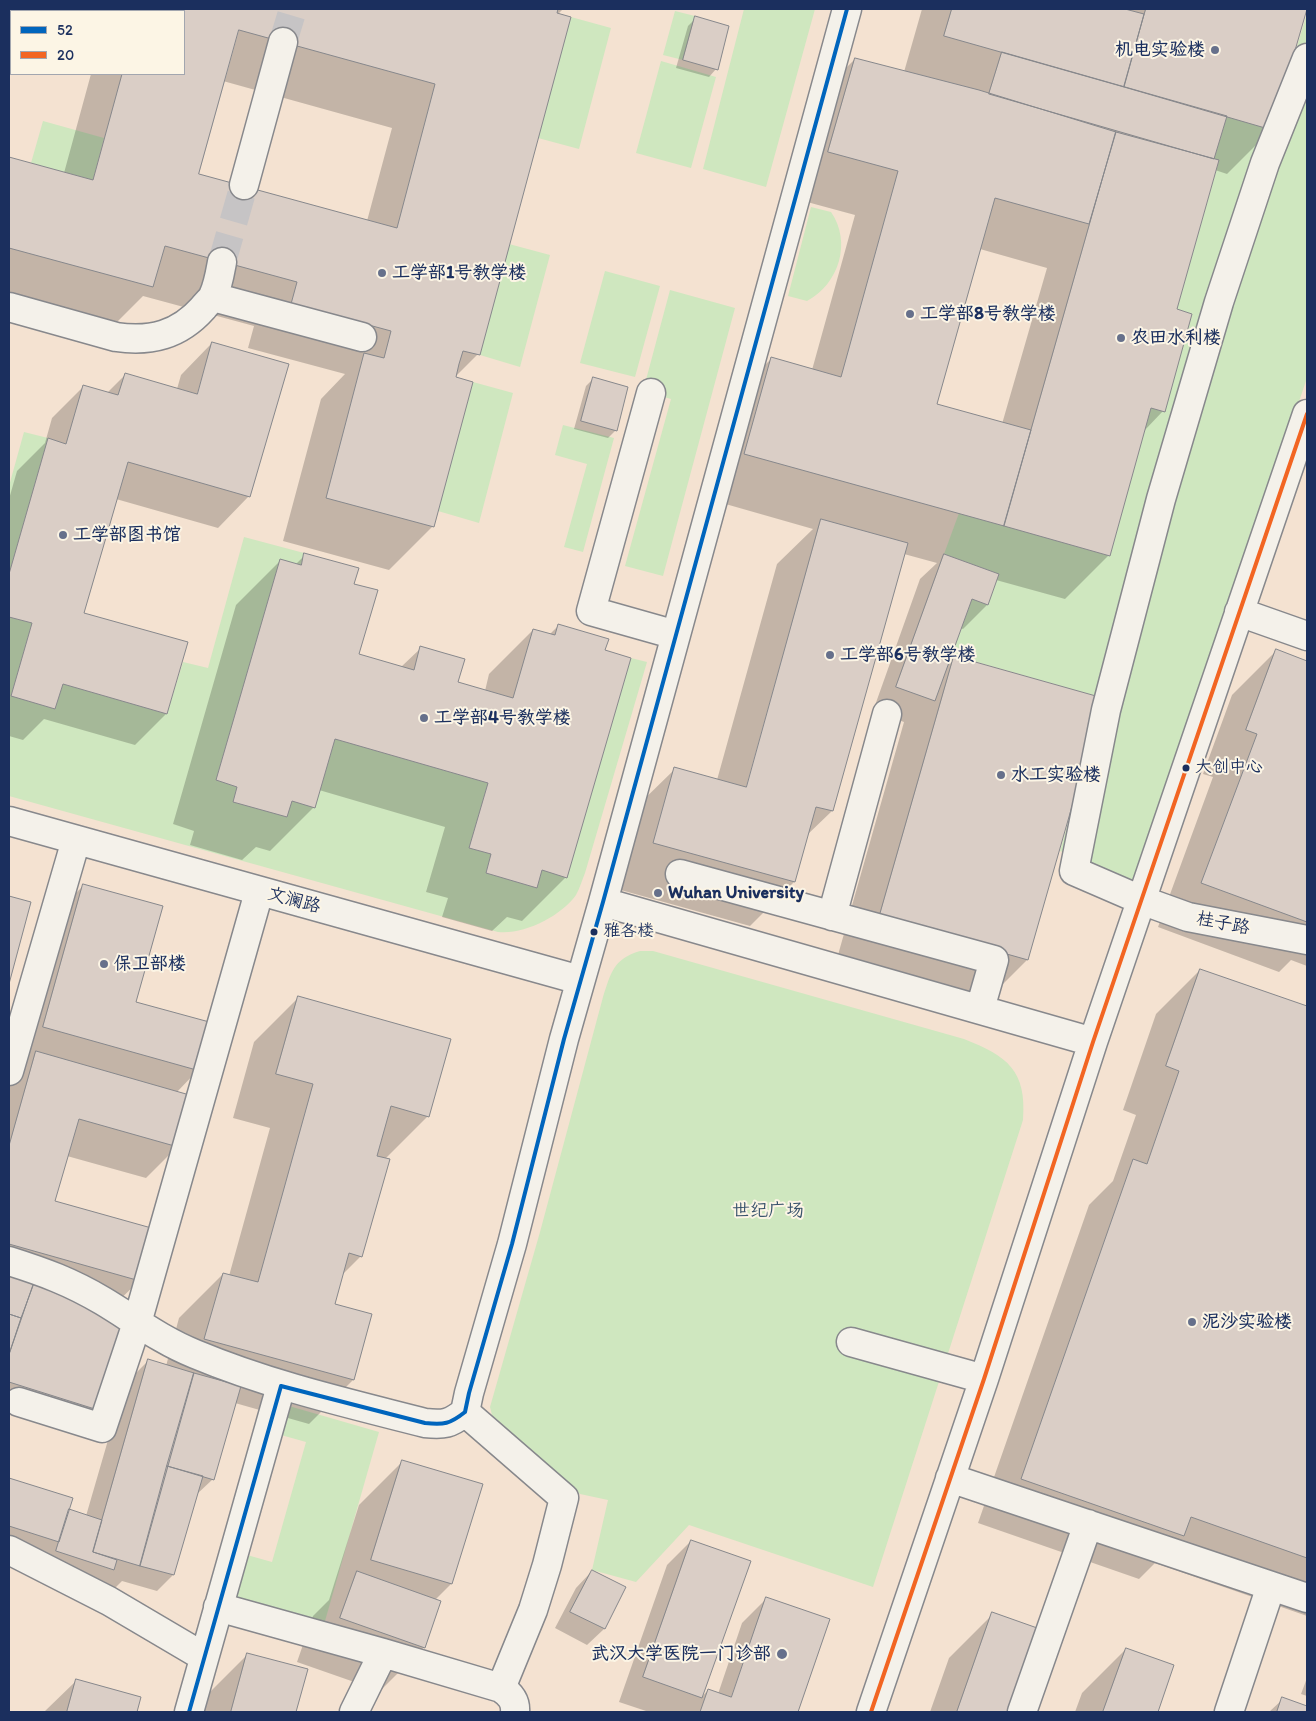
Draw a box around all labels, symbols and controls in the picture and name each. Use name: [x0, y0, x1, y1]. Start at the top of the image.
legend: [10, 10, 185, 75]
text: 52: [57, 21, 73, 39]
place label: 机电实验楼: [1115, 39, 1205, 61]
marker: 机电实验楼: [1209, 44, 1221, 56]
text: 20: [57, 46, 74, 64]
place label: 工学部1号教学楼: [392, 262, 526, 284]
marker: 工学部1号教学楼: [376, 267, 388, 279]
place label: 工学部8号教学楼: [920, 303, 1056, 325]
marker: 工学部8号教学楼: [904, 308, 916, 320]
place label: 农田水利楼: [1131, 327, 1221, 349]
marker: 农田水利楼: [1115, 332, 1127, 344]
place label: 工学部图书馆: [73, 524, 181, 546]
marker: 工学部图书馆: [57, 529, 69, 541]
place label: 工学部6号教学楼: [840, 644, 976, 666]
marker: 工学部6号教学楼: [824, 649, 836, 661]
place label: 工学部4号教学楼: [434, 707, 571, 729]
marker: 工学部4号教学楼: [418, 712, 430, 724]
place label: 大创中心: [1195, 758, 1263, 778]
marker: 大创中心: [1181, 763, 1191, 773]
place label: 水工实验楼: [1011, 764, 1101, 786]
marker: 水工实验楼: [995, 769, 1007, 781]
place label: Wuhan University: [668, 882, 804, 904]
street label: 文澜路: [265, 884, 323, 918]
marker: Wuhan University: [652, 887, 664, 899]
street label: 桂子路: [1194, 908, 1252, 940]
place label: 雅各楼: [603, 922, 654, 942]
marker: 雅各楼: [589, 927, 599, 937]
place label: 保卫部楼: [114, 953, 186, 975]
marker: 保卫部楼: [98, 958, 110, 970]
park label: 世纪广场: [732, 1200, 804, 1222]
place label: 泥沙实验楼: [1202, 1311, 1292, 1333]
marker: 泥沙实验楼: [1186, 1316, 1198, 1328]
place label: 武汉大学医院一门诊部: [591, 1643, 771, 1665]
marker: 武汉大学医院一门诊部: [775, 1647, 789, 1661]

